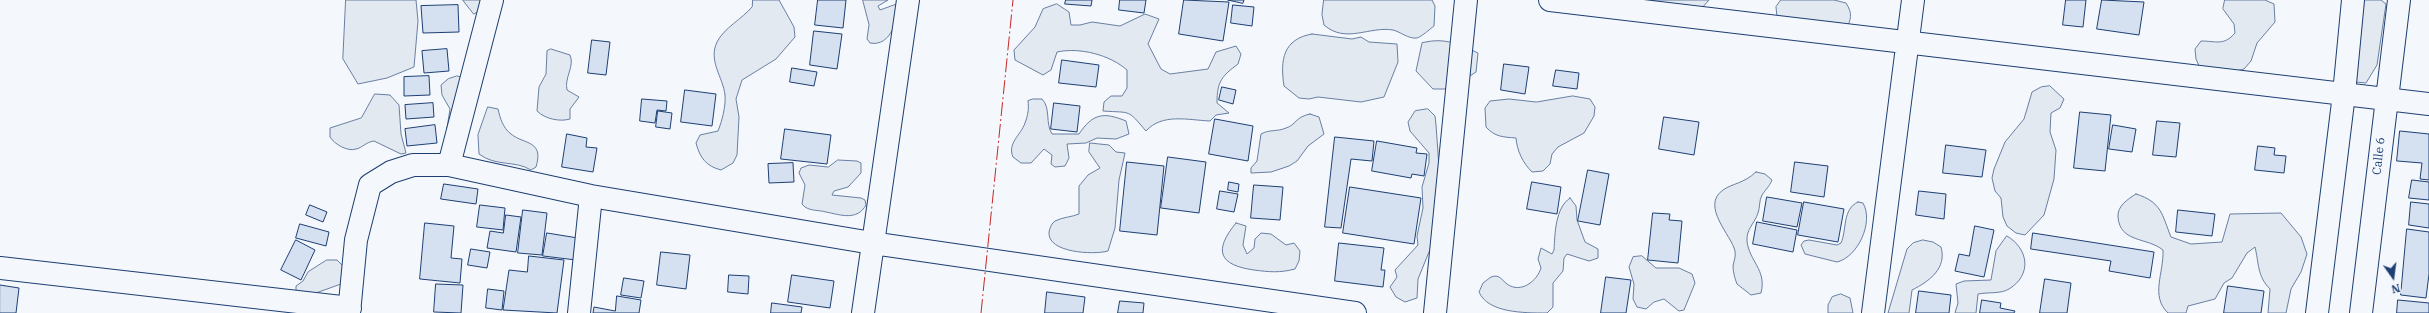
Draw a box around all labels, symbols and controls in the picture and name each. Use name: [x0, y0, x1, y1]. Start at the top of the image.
street label: Calle 6: [2370, 136, 2388, 176]
north arrow: [2373, 257, 2413, 297]
text: N: [2390, 281, 2402, 296]

